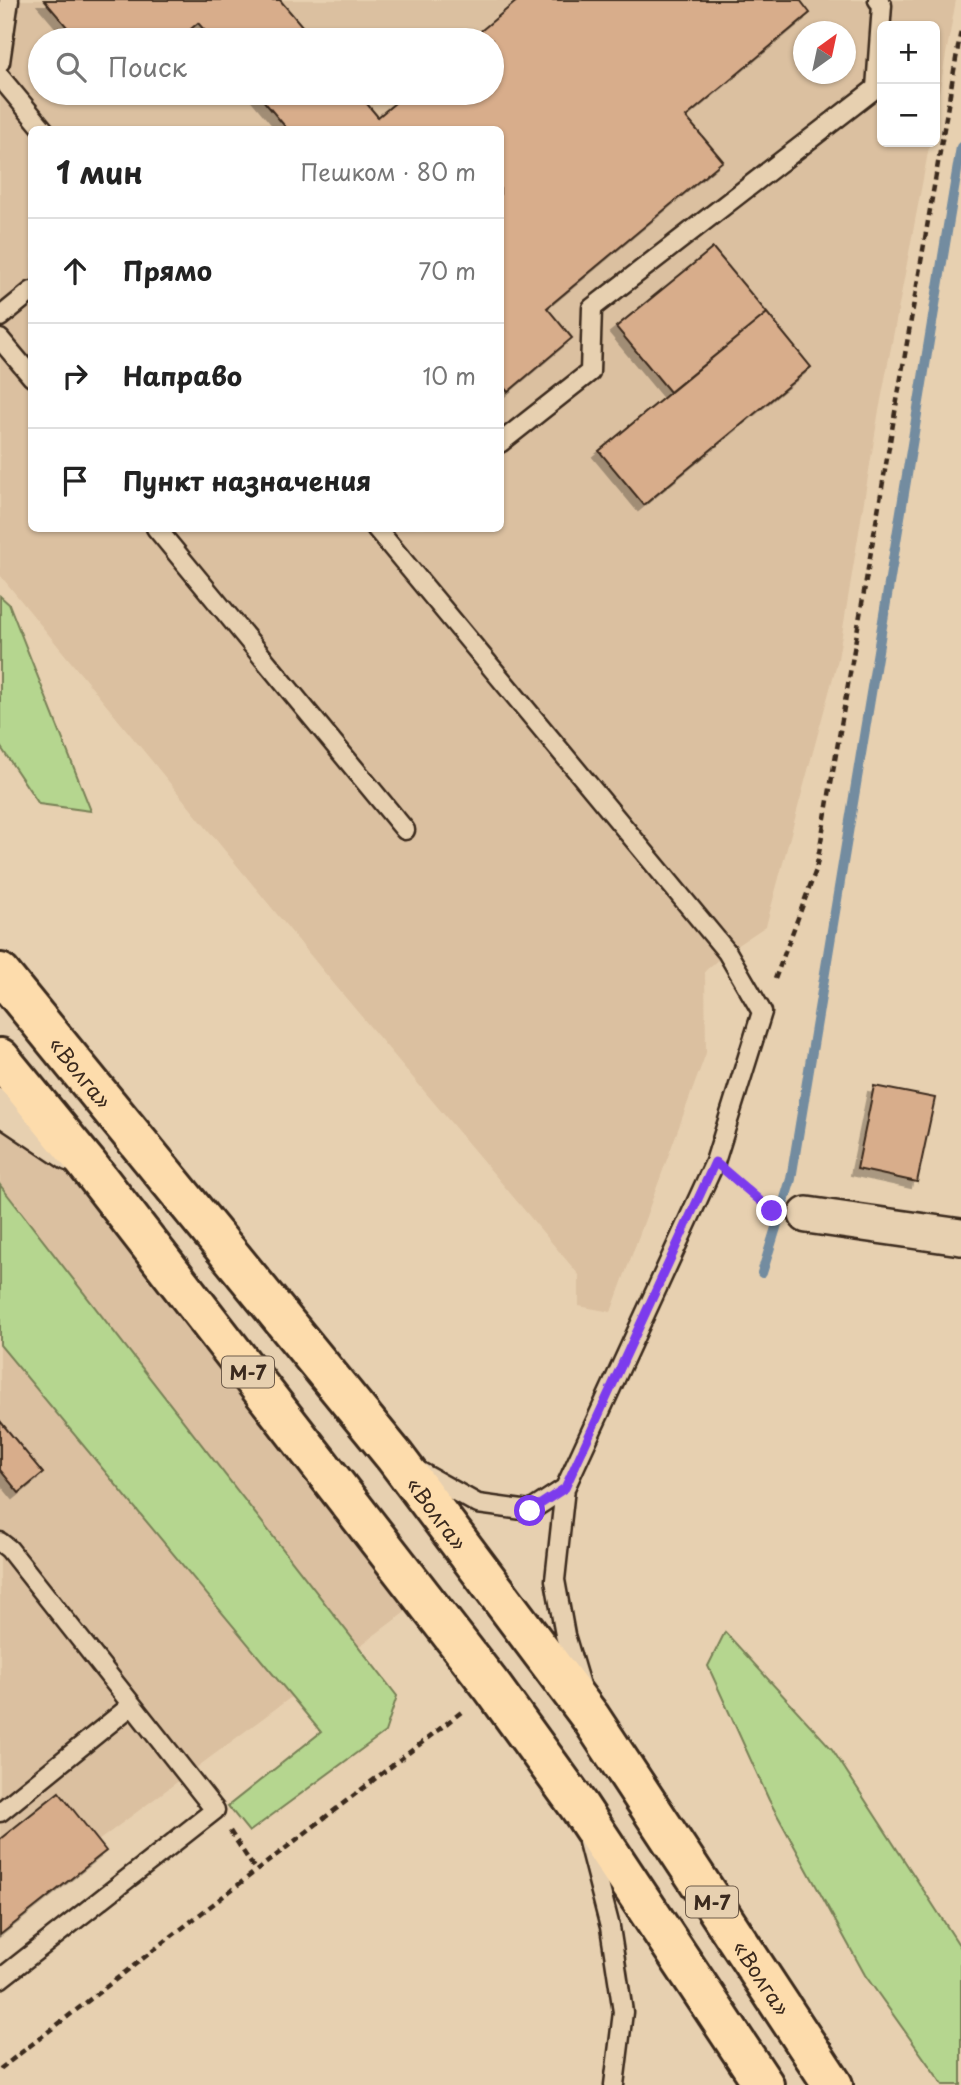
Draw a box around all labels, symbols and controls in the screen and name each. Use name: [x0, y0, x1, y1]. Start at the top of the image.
north arrow: [793, 21, 856, 84]
map controls: [877, 21, 940, 147]
button: +: [877, 21, 940, 84]
search box: [28, 28, 504, 105]
text: Поиск: [108, 47, 187, 86]
icon: search: [52, 48, 90, 86]
button: −: [877, 84, 940, 147]
text: 1 мин: [56, 149, 143, 194]
text: Пешком · 80 m: [301, 154, 476, 189]
text: Прямо: [123, 251, 212, 290]
icon: ahead: [56, 252, 94, 290]
text: 70 m: [418, 253, 476, 288]
text: Направо: [123, 356, 242, 395]
icon: right: [56, 357, 94, 395]
text: 10 m: [422, 358, 476, 393]
text: Пункт назначения: [123, 461, 371, 500]
icon: arrive: [56, 462, 94, 500]
street label: «Волга»: [42, 1029, 120, 1115]
route end: [756, 1195, 787, 1226]
road number: М-7: [222, 1356, 274, 1388]
street label: «Волга»: [399, 1470, 475, 1557]
route start: [514, 1495, 545, 1526]
road number: М-7: [686, 1886, 738, 1918]
street label: «Волга»: [726, 1933, 799, 2022]

